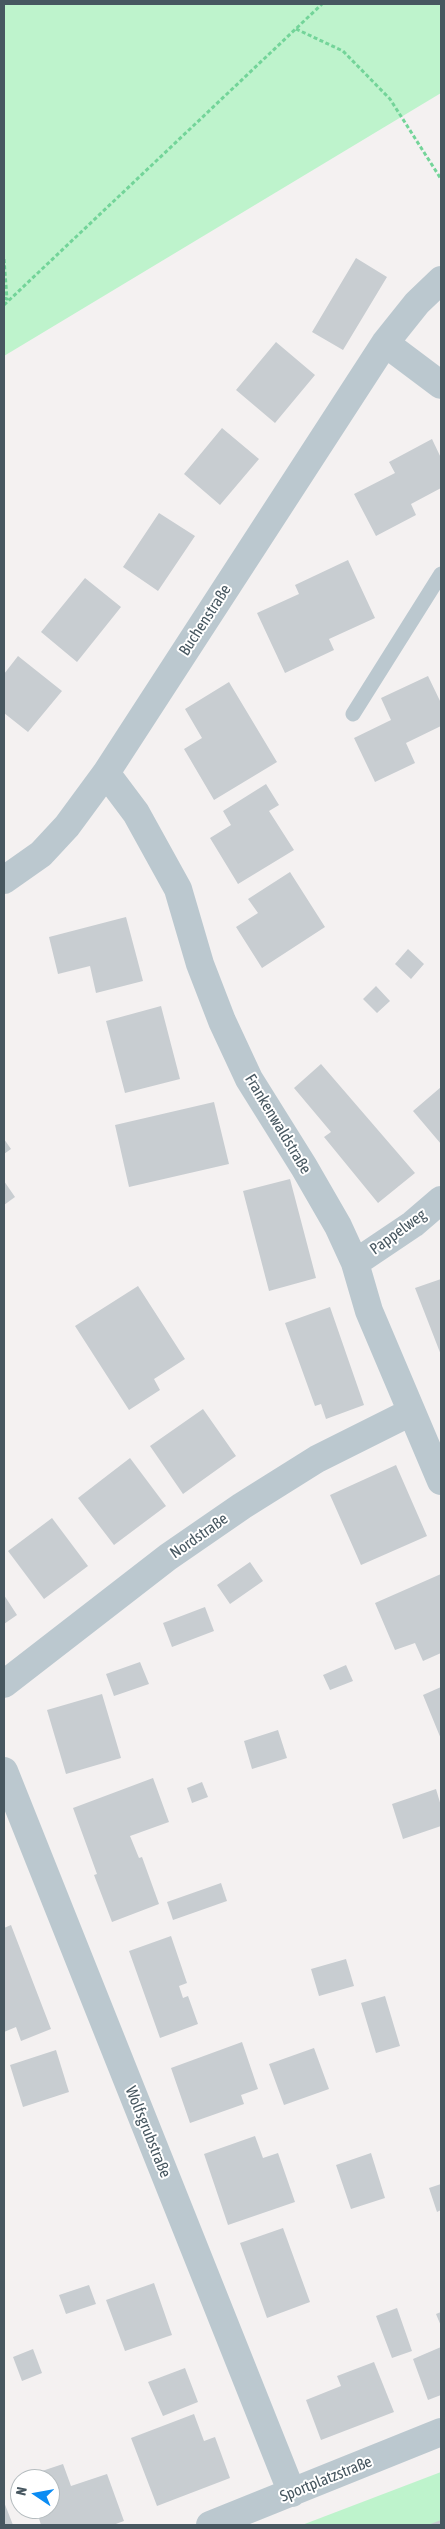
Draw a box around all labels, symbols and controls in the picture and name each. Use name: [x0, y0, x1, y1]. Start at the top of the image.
street label: Buchenstraße: [175, 581, 235, 659]
street label: Frankenwaldstraße: [241, 1071, 315, 1177]
street label: Pappelweg: [366, 1205, 430, 1259]
street label: Nordstraße: [166, 1509, 232, 1563]
street label: Wolfsgrubstraße: [121, 2084, 175, 2180]
street label: Sportplatzstraße: [277, 2452, 375, 2506]
north arrow: [10, 2469, 60, 2519]
text: N: [13, 2485, 30, 2497]

